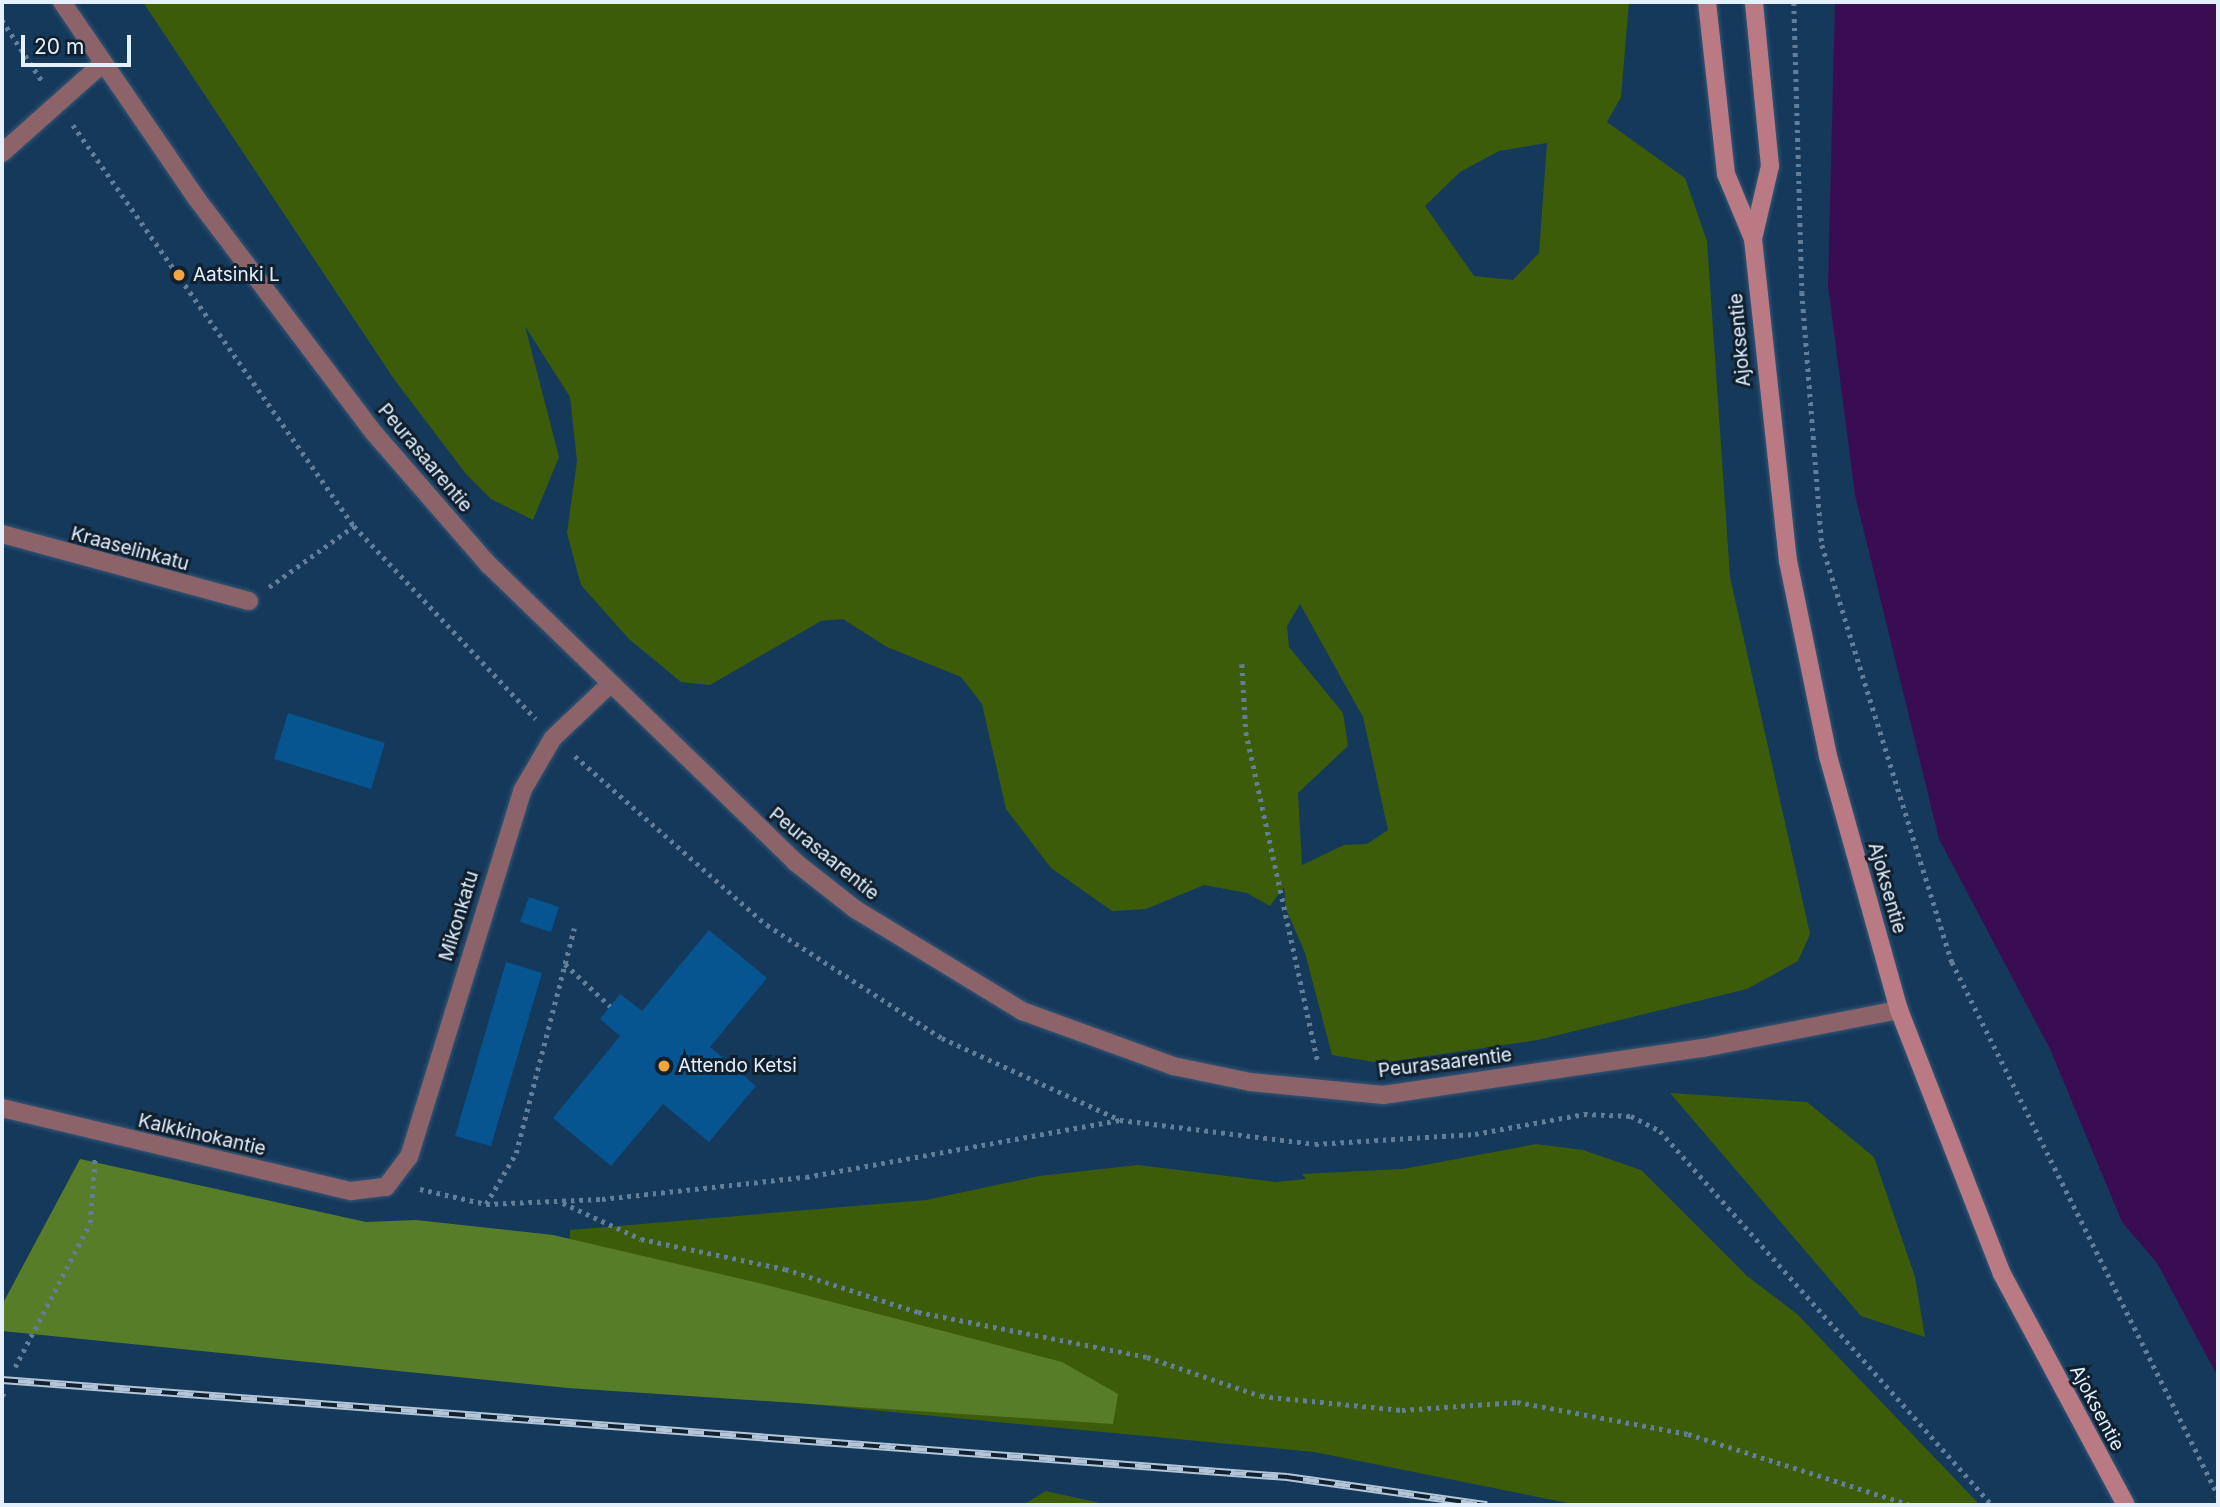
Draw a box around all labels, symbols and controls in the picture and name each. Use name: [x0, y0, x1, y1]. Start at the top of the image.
scale bar: [24, 21, 135, 65]
text: 20 m: [34, 34, 84, 59]
place label: Aatsinki L: [193, 264, 280, 286]
marker: Aatsinki L: [171, 267, 187, 283]
street label: Ajoksentie: [1725, 292, 1755, 388]
street label: Peurasaarentie: [373, 399, 477, 517]
street label: Kraaselinkatu: [68, 522, 192, 576]
street label: Peurasaarentie: [765, 803, 883, 905]
street label: Ajoksentie: [1863, 840, 1911, 936]
street label: Mikonkatu: [435, 868, 483, 964]
street label: Peurasaarentie: [1377, 1043, 1513, 1083]
place label: Attendo Ketsi: [678, 1055, 797, 1077]
marker: Attendo Ketsi: [656, 1058, 672, 1074]
street label: Kalkkinokantie: [136, 1109, 268, 1161]
street label: Ajoksentie: [2065, 1361, 2129, 1455]

